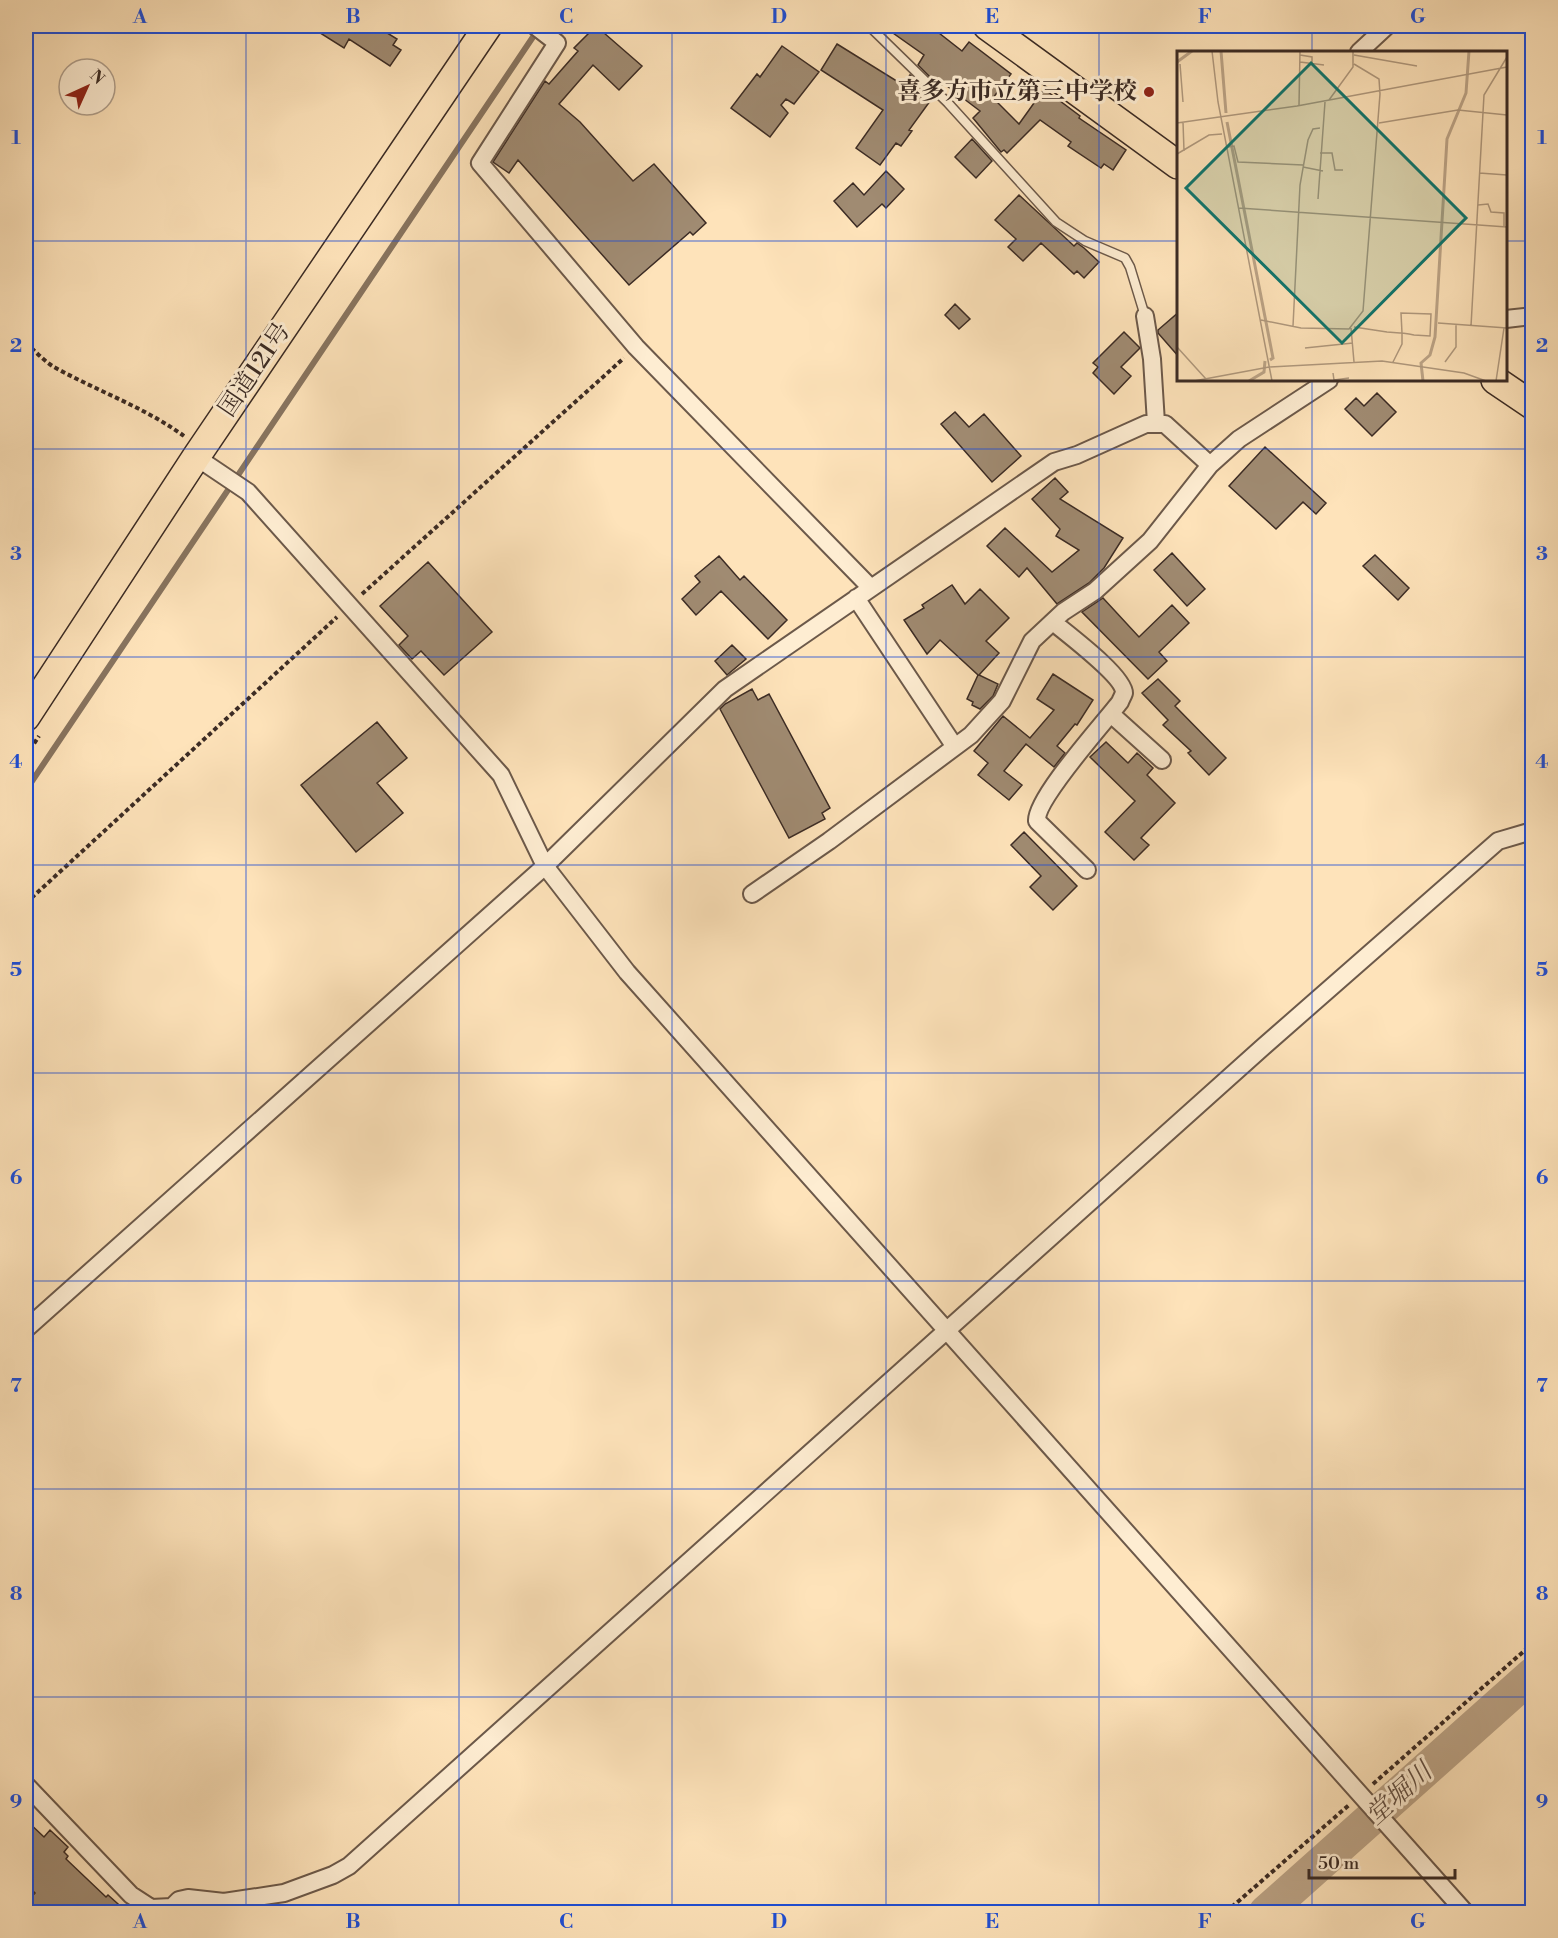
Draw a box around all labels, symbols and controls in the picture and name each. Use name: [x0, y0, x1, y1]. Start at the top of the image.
text: A: [132, 5, 148, 30]
text: B: [345, 5, 361, 30]
text: C: [559, 5, 573, 30]
text: D: [771, 5, 787, 30]
text: E: [985, 5, 999, 30]
text: F: [1198, 5, 1212, 30]
text: G: [1410, 5, 1426, 30]
inset map: [1177, 51, 1507, 381]
north arrow: [57, 57, 117, 117]
text: N: [85, 66, 109, 89]
place label: 喜多方市立第三中学校: [897, 77, 1137, 107]
marker: 喜多方市立第三中学校: [1142, 85, 1156, 99]
text: 1: [11, 126, 21, 151]
text: 1: [1537, 126, 1547, 151]
street label: 国道121号: [213, 317, 297, 423]
text: 2: [10, 334, 22, 359]
text: 2: [1536, 334, 1548, 359]
text: 3: [10, 542, 22, 567]
text: 3: [1536, 542, 1548, 567]
text: 4: [9, 750, 23, 775]
text: 4: [1535, 750, 1549, 775]
text: 5: [10, 958, 22, 983]
text: 5: [1536, 958, 1548, 983]
text: 6: [10, 1166, 23, 1191]
text: 6: [1536, 1166, 1549, 1191]
text: 7: [10, 1374, 22, 1399]
text: 7: [1536, 1374, 1548, 1399]
text: 8: [10, 1582, 23, 1607]
text: 8: [1536, 1582, 1549, 1607]
water label: 堂堀川: [1359, 1754, 1441, 1832]
text: 9: [10, 1790, 22, 1815]
text: 9: [1536, 1790, 1548, 1815]
scale bar: [1309, 1842, 1454, 1880]
text: 50 m: [1318, 1852, 1360, 1875]
text: A: [132, 1910, 148, 1935]
text: B: [345, 1910, 361, 1935]
text: C: [559, 1910, 573, 1935]
text: D: [771, 1910, 787, 1935]
text: E: [985, 1910, 999, 1935]
text: F: [1198, 1910, 1212, 1935]
text: G: [1410, 1910, 1426, 1935]

